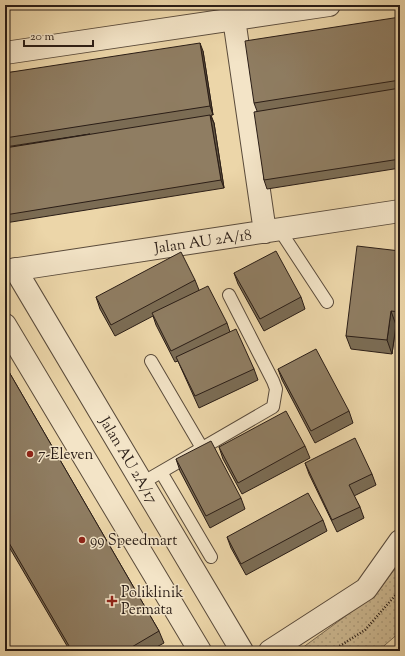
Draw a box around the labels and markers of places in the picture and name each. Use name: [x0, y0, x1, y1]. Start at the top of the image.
place label: 7-Eleven: [38, 445, 94, 466]
marker: 7-Eleven: [25, 449, 35, 459]
place label: 99 Speedmart: [90, 531, 177, 552]
marker: 99 Speedmart: [77, 535, 87, 545]
place label: Poliklinik Permata: [121, 583, 183, 621]
marker: Poliklinik Permata: [106, 595, 118, 607]

